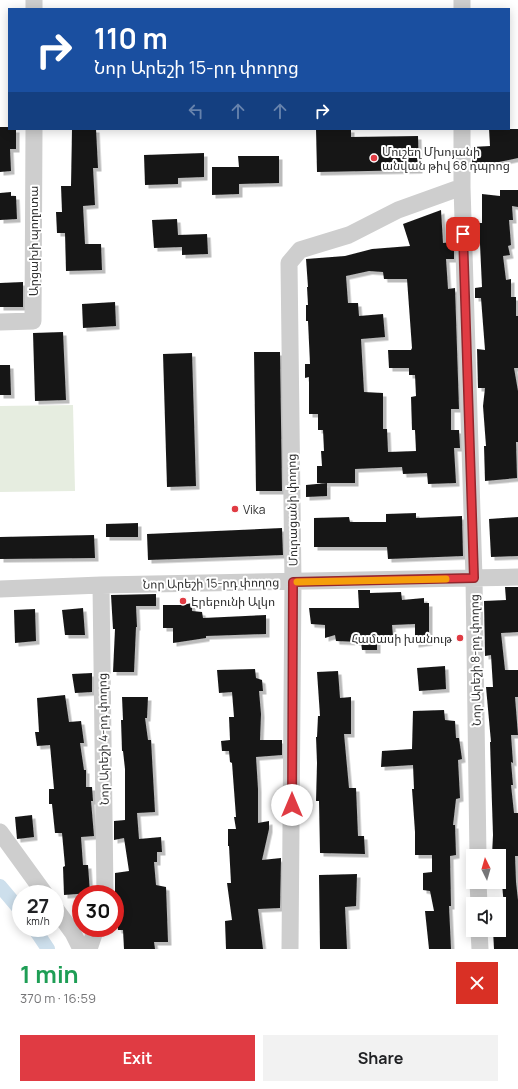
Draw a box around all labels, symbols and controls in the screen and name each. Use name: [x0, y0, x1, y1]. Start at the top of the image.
text: 110 m: [94, 19, 168, 57]
icon: right: [28, 24, 80, 76]
text: Նոր Արեշի 15-րդ փողոց: [94, 55, 299, 79]
icon: left: [185, 100, 207, 122]
icon: ahead: [227, 100, 249, 122]
icon: ahead: [269, 100, 291, 122]
icon: right: [311, 100, 333, 122]
place label: Մուշեղ Մխոյանի անվան թիվ 68 դպրոց: [382, 143, 510, 174]
marker: Մուշեղ Մխոյանի անվան թիվ 68 դպրոց: [369, 153, 379, 163]
street label: Արցախի պողոտա: [25, 186, 42, 296]
pin: [446, 217, 480, 251]
icon: arrive: [452, 223, 474, 245]
street label: Մուրացանի փողոց: [283, 453, 301, 567]
place label: Vika: [243, 501, 265, 518]
marker: Vika: [230, 504, 240, 514]
street label: Նոր Արեշի 15-րդ փողոց: [143, 573, 279, 593]
place label: Էրեբունի Ալկո: [191, 593, 275, 610]
street label: Նոր Արեշի 8-րդ փողոց: [465, 594, 485, 726]
marker: Էրեբունի Ալկո: [178, 596, 188, 606]
place label: Համասի խանութ: [352, 630, 453, 647]
marker: Համասի խանութ: [455, 633, 465, 643]
street label: Նոր Արեշի 4-րդ փողոց: [93, 673, 113, 805]
position arrow: [271, 784, 313, 826]
north arrow: [466, 849, 506, 889]
map controls: [466, 849, 506, 937]
speed limit sign: 30: [72, 885, 124, 937]
text: 27: [27, 892, 49, 919]
button: sound: [466, 897, 506, 937]
text: km/h: [26, 914, 50, 928]
text: 1 min: [20, 957, 79, 990]
button: close: [456, 962, 498, 1004]
text: 370 m · 16:59: [20, 989, 96, 1007]
button: Exit: [20, 1035, 255, 1081]
button: Share: [263, 1035, 498, 1081]

